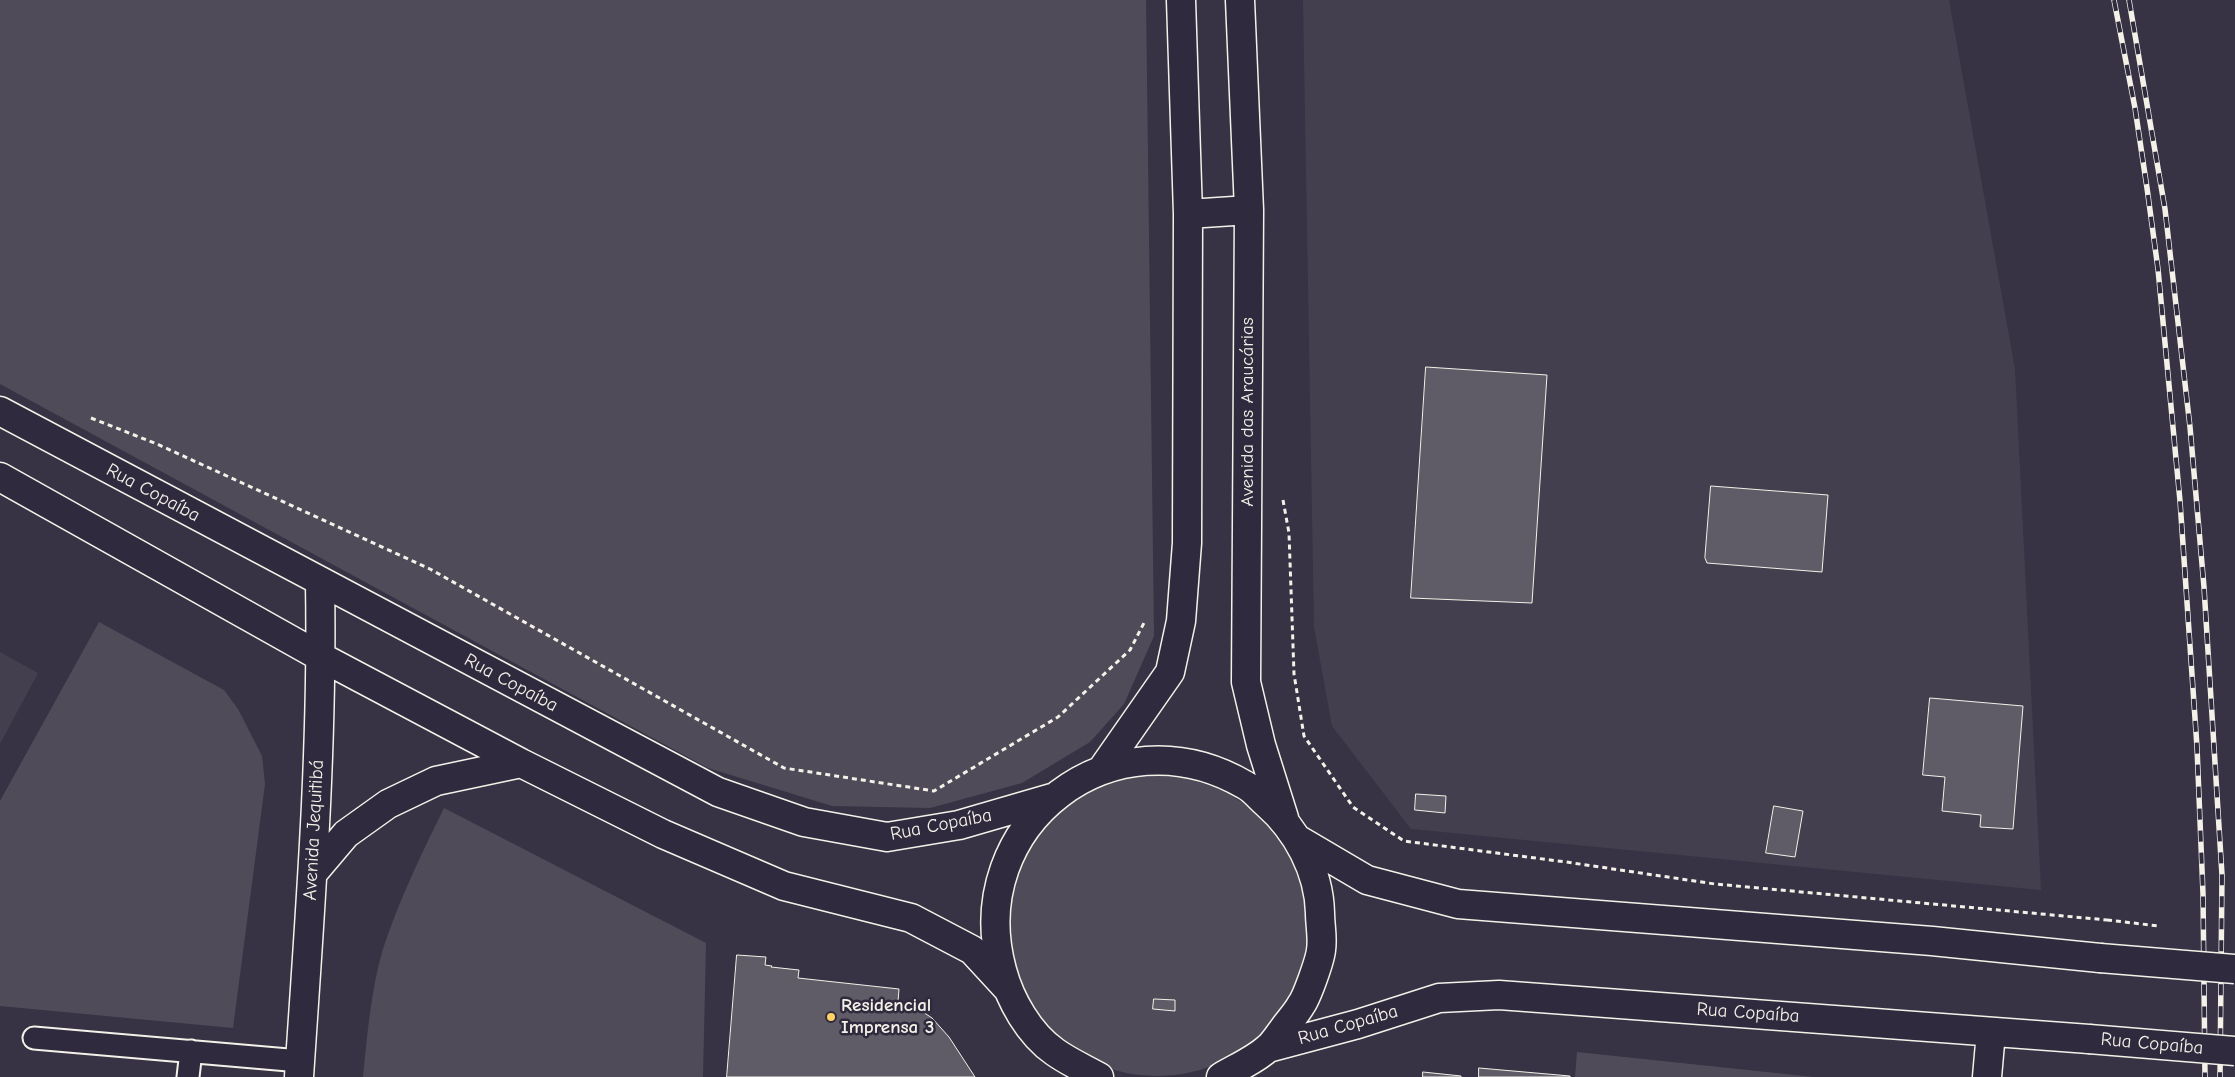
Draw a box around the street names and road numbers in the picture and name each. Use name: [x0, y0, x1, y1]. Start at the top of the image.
street label: Avenida das Araucárias: [1237, 317, 1259, 507]
street label: Rua Copaíba: [102, 459, 204, 527]
street label: Rua Copaíba: [460, 649, 562, 717]
street label: Avenida Jequitibá: [299, 759, 329, 901]
street label: Rua Copaíba: [888, 804, 994, 846]
street label: Rua Copaíba: [1696, 998, 1800, 1028]
street label: Rua Copaíba: [1295, 1000, 1401, 1050]
street label: Rua Copaíba: [2100, 1028, 2204, 1060]

